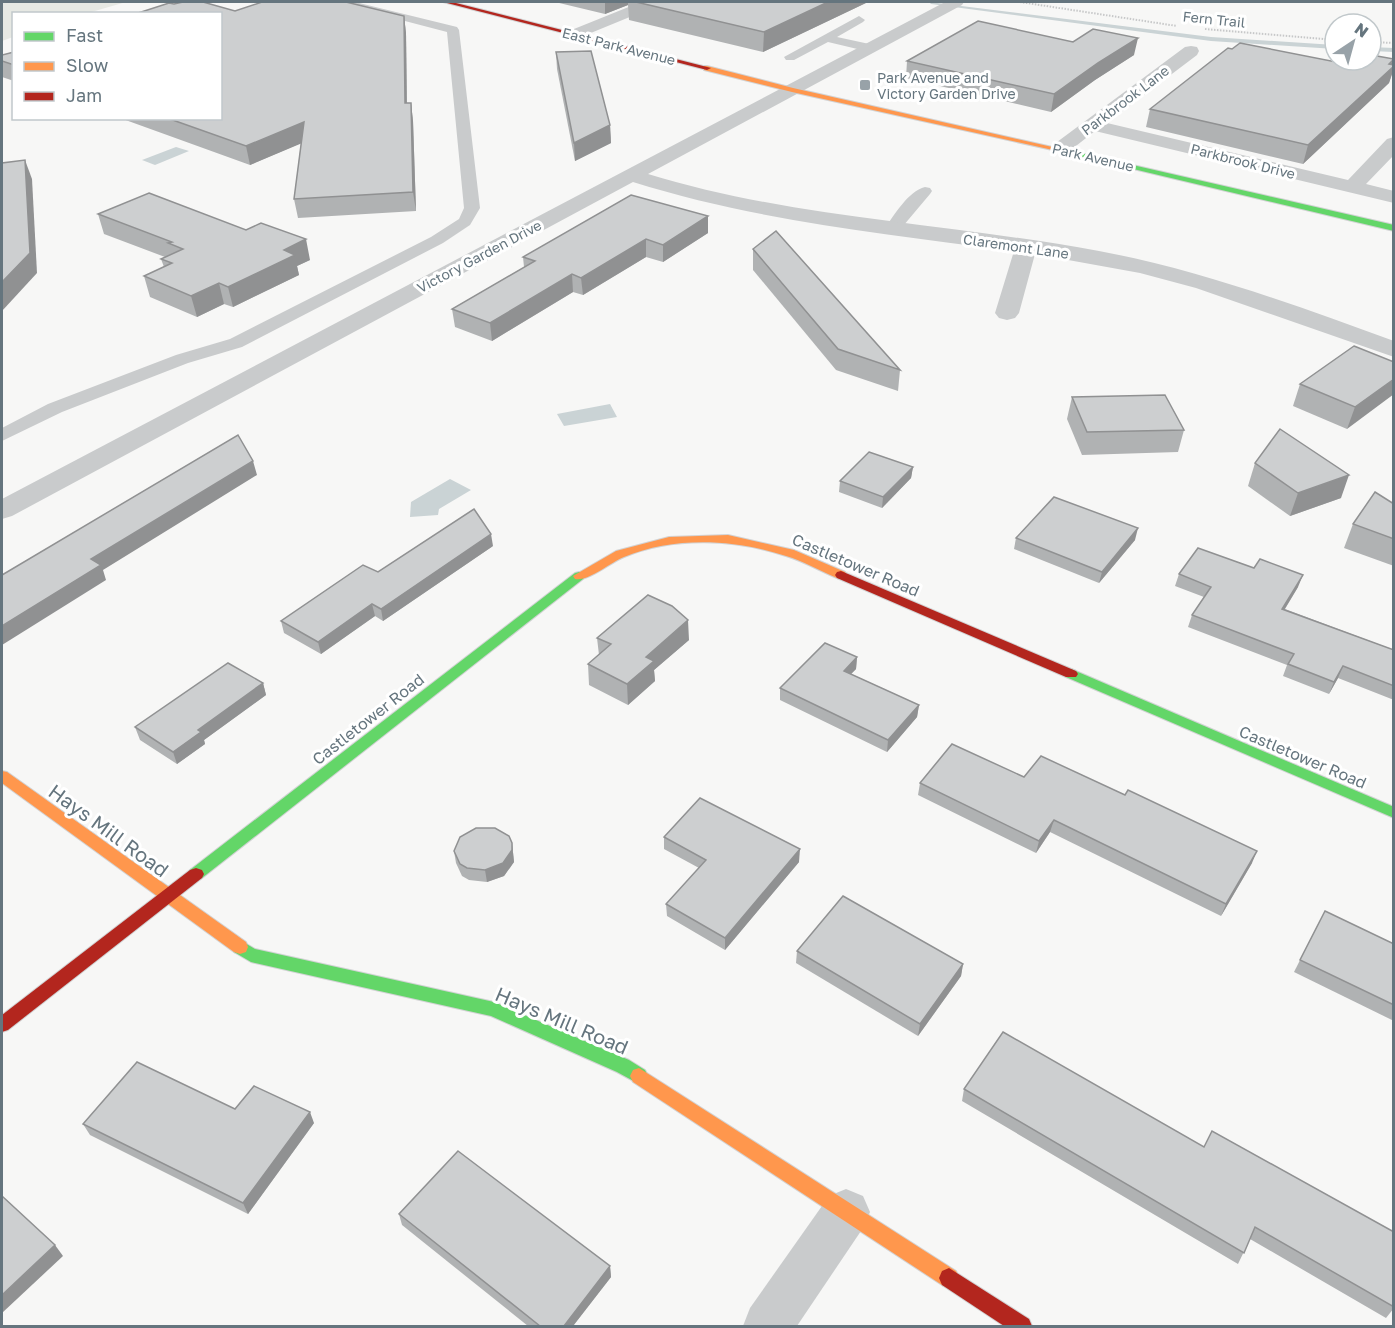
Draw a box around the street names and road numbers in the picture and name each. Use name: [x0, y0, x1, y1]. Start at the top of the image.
street label: Fern Trail: [1182, 7, 1246, 31]
street label: East Park Avenue: [561, 24, 677, 68]
street label: Parkbrook Lane: [1078, 62, 1172, 138]
street label: Park Avenue: [1051, 139, 1135, 175]
street label: Parkbrook Drive: [1189, 140, 1297, 182]
street label: Victory Garden Drive: [414, 216, 544, 296]
street label: Claremont Lane: [962, 230, 1070, 262]
street label: Castletower Road: [789, 529, 923, 601]
street label: Castletower Road: [308, 669, 428, 769]
street label: Castletower Road: [1236, 721, 1370, 793]
street label: Hays Mill Road: [44, 778, 174, 882]
street label: Hays Mill Road: [492, 981, 632, 1059]

